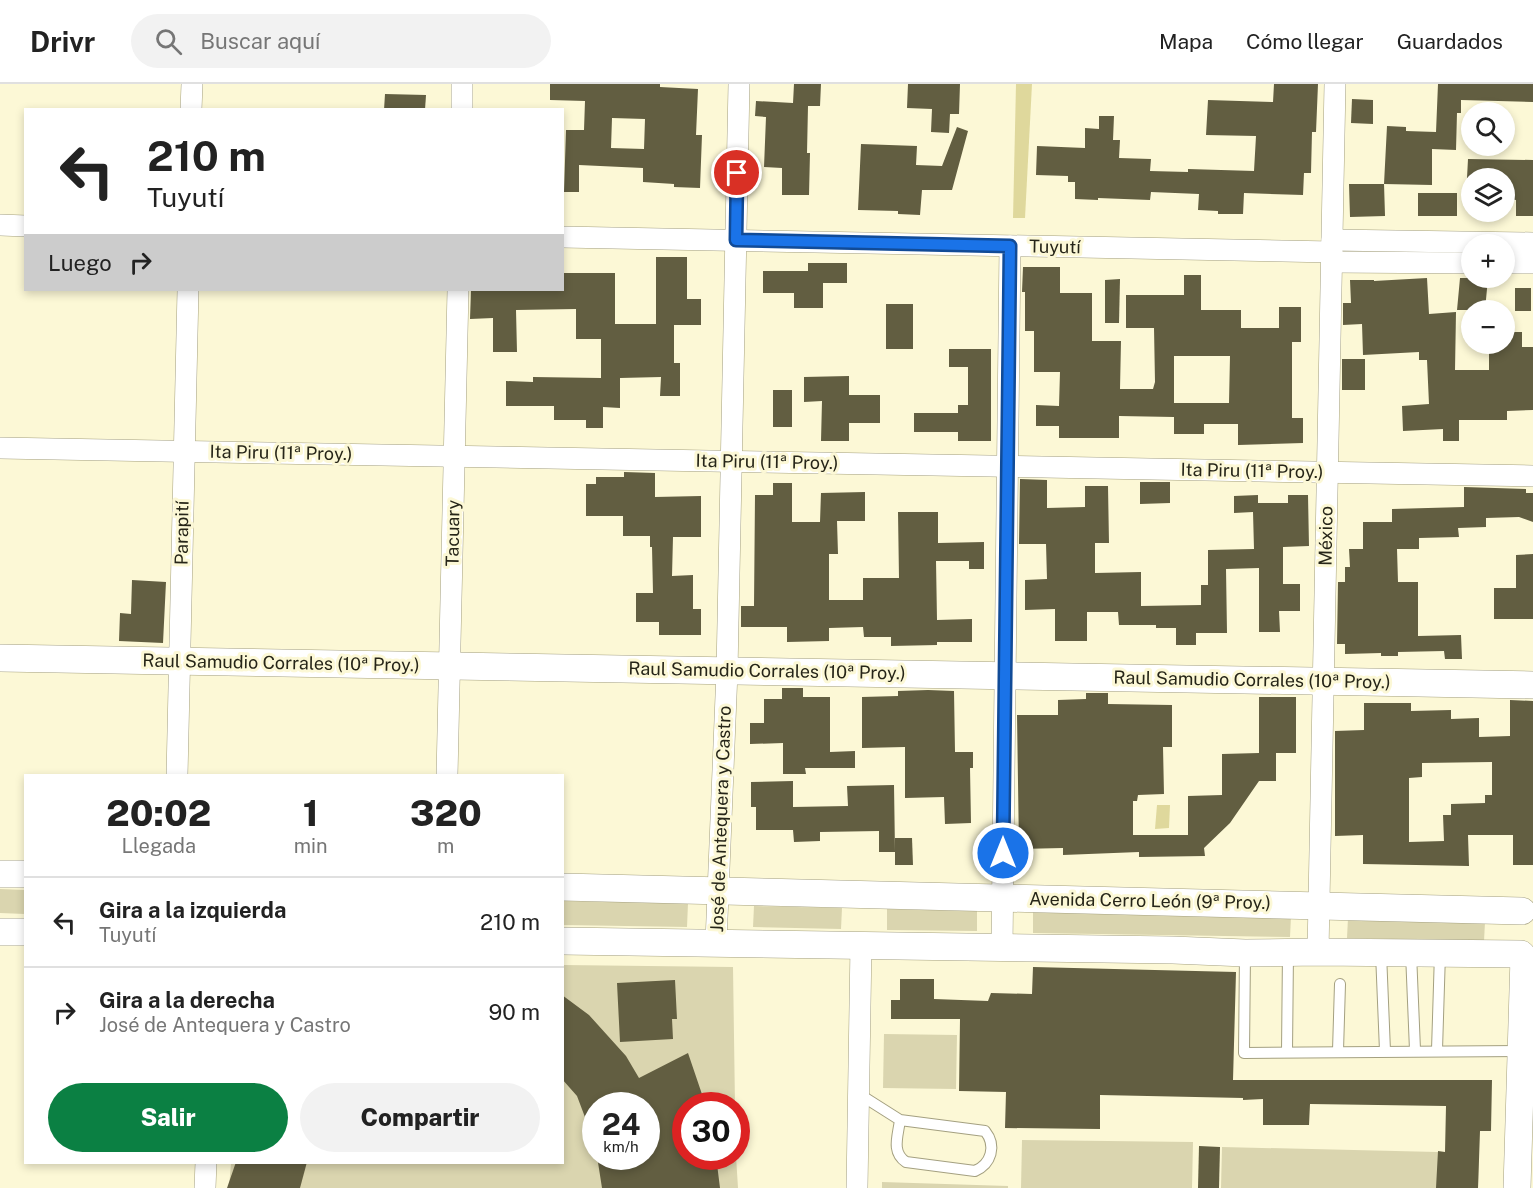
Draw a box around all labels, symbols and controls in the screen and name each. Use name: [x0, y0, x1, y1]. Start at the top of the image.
search box: [131, 14, 551, 68]
text: Drivr: [30, 25, 95, 58]
icon: search: [152, 25, 185, 58]
text: Buscar aquí: [200, 28, 320, 54]
text: Mapa: [1159, 29, 1213, 54]
text: Cómo llegar: [1246, 29, 1364, 54]
text: Guardados: [1397, 29, 1503, 54]
map controls: [1461, 102, 1515, 354]
button: search: [1461, 102, 1515, 156]
text: 210 m: [147, 131, 266, 180]
icon: left: [48, 132, 126, 210]
pin: [711, 147, 762, 198]
icon: arrive: [720, 156, 753, 189]
button: layers: [1461, 168, 1515, 222]
text: Tuyutí: [147, 181, 224, 213]
button: +: [1461, 234, 1515, 288]
street label: Tuyutí: [1029, 236, 1082, 257]
icon: right: [124, 246, 157, 279]
text: Luego: [48, 250, 112, 276]
button: −: [1461, 300, 1515, 354]
street label: Ita Piru (11ª Proy.): [209, 441, 353, 464]
street label: Ita Piru (11ª Proy.): [695, 450, 839, 473]
street label: Ita Piru (11ª Proy.): [1180, 459, 1324, 482]
street label: Tacuary: [441, 499, 464, 566]
street label: Parapití: [170, 500, 193, 565]
street label: México: [1314, 506, 1337, 566]
street label: Raul Samudio Corrales (10ª Proy.): [142, 650, 420, 675]
street label: Raul Samudio Corrales (10ª Proy.): [628, 658, 906, 683]
street label: Raul Samudio Corrales (10ª Proy.): [1113, 667, 1391, 692]
street label: José de Antequera y Castro: [706, 705, 735, 933]
text: 20:02: [106, 792, 211, 834]
text: 1: [303, 792, 318, 834]
text: 320: [410, 792, 482, 834]
position arrow: [971, 821, 1035, 885]
text: Llegada: [122, 834, 196, 858]
text: min: [294, 834, 328, 858]
text: m: [437, 834, 454, 858]
street label: Avenida Cerro León (9ª Proy.): [1029, 888, 1271, 913]
text: Gira a la izquierda: [99, 897, 286, 923]
icon: left: [48, 906, 81, 939]
text: 210 m: [480, 909, 540, 935]
text: Tuyutí: [99, 923, 156, 947]
text: Gira a la derecha: [99, 987, 275, 1013]
icon: right: [48, 996, 81, 1029]
text: 90 m: [489, 999, 540, 1025]
text: José de Antequera y Castro: [99, 1013, 351, 1037]
button: Salir: [48, 1083, 288, 1152]
button: Compartir: [300, 1083, 540, 1152]
speed limit sign: 30: [672, 1092, 750, 1170]
text: 24: [602, 1106, 640, 1142]
text: km/h: [603, 1138, 639, 1155]

